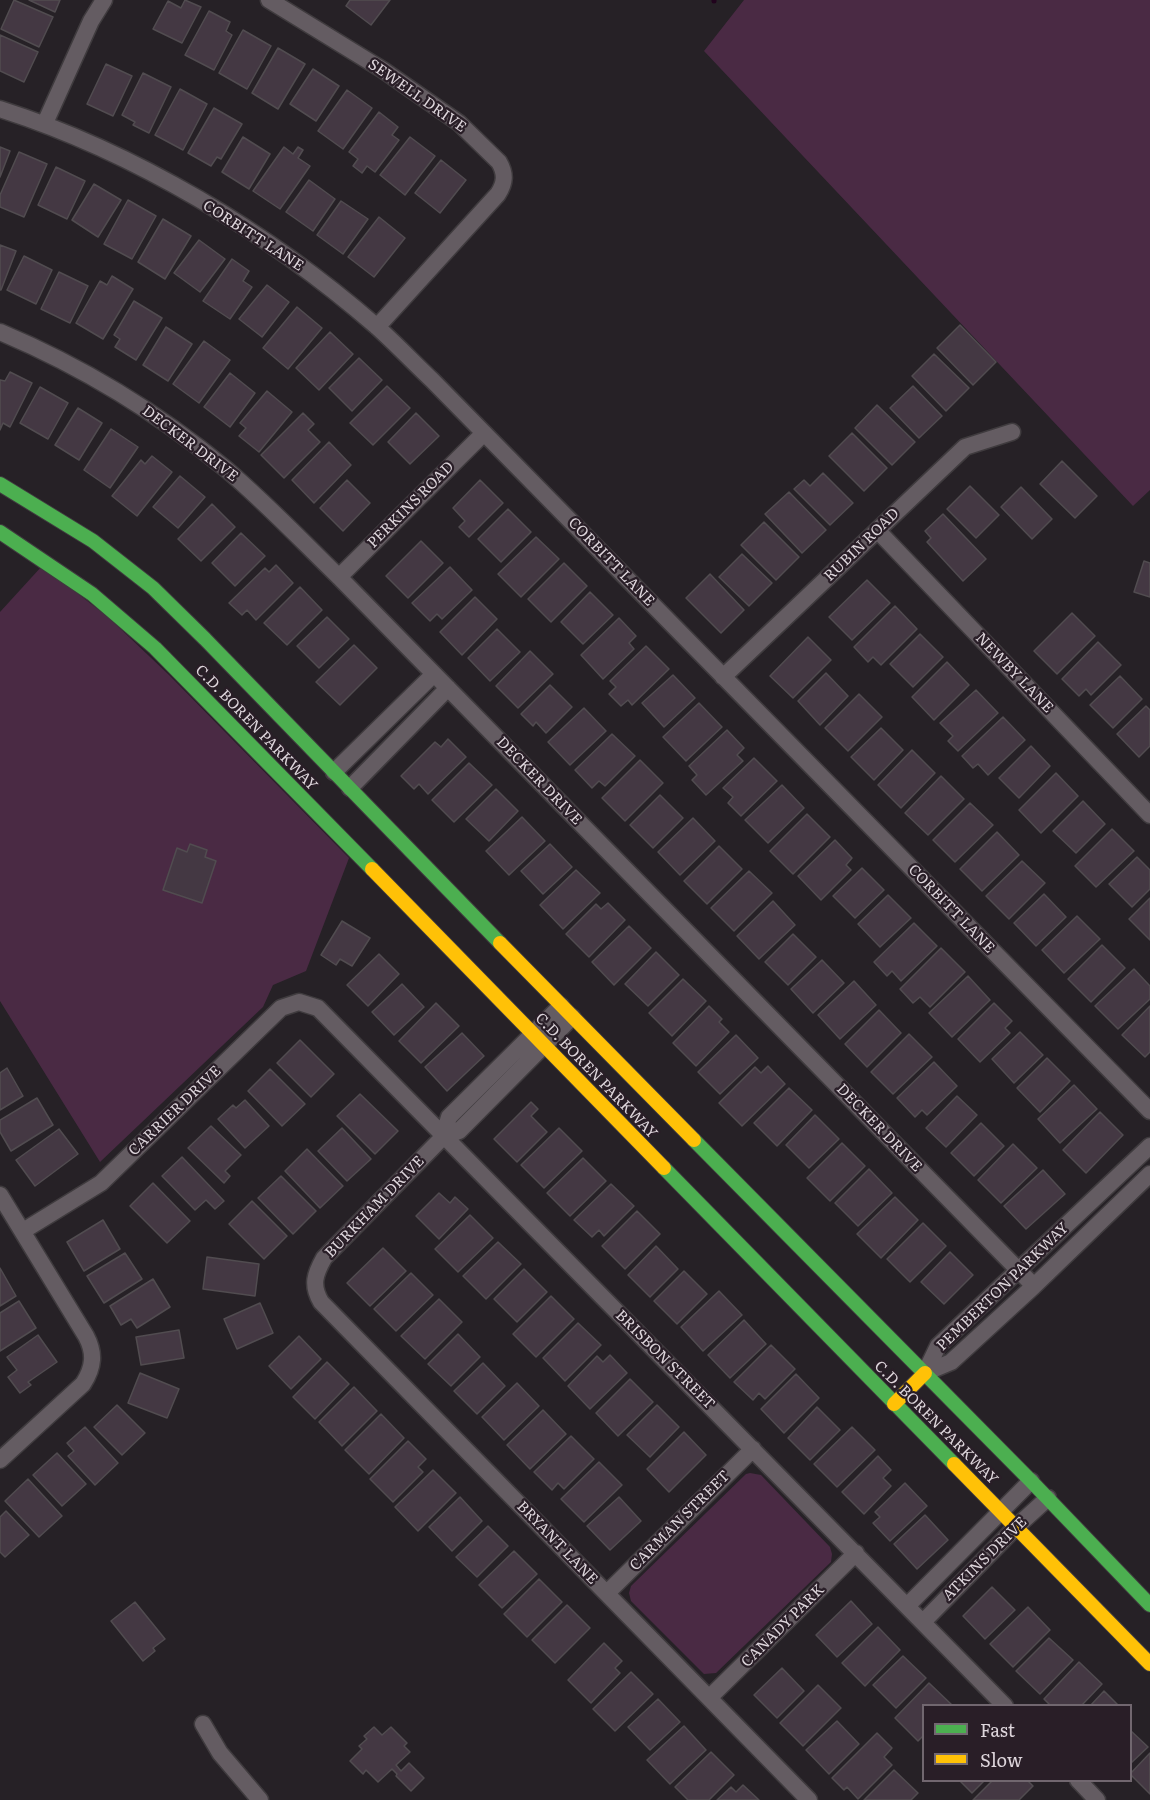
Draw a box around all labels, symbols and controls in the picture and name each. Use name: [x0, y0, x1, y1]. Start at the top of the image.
street label: SEWELL DRIVE: [364, 55, 470, 137]
street label: CORBITT LANE: [199, 197, 307, 275]
street label: DECKER DRIVE: [139, 402, 241, 486]
street label: PERKINS ROAD: [364, 458, 458, 552]
street label: RUBIN ROAD: [821, 505, 903, 585]
street label: CORBITT LANE: [564, 514, 658, 610]
street label: NEWBY LANE: [971, 629, 1057, 717]
street label: C.D. BOREN PARKWAY: [191, 661, 321, 795]
street label: DECKER DRIVE: [492, 733, 586, 829]
street label: CORBITT LANE: [904, 861, 998, 957]
street label: C.D. BOREN PARKWAY: [531, 1009, 661, 1143]
street label: CARRIER DRIVE: [125, 1062, 225, 1160]
street label: DECKER DRIVE: [832, 1080, 926, 1176]
street label: BURKHAM DRIVE: [322, 1152, 428, 1262]
street label: PEMBERTON PARKWAY: [933, 1219, 1073, 1355]
street label: BRISBON STREET: [612, 1307, 718, 1413]
street label: C.D. BOREN PARKWAY: [870, 1357, 1002, 1489]
street label: CARMAN STREET: [626, 1467, 734, 1575]
street label: BRYANT LANE: [513, 1498, 601, 1588]
street label: ATKINS DRIVE: [939, 1513, 1031, 1605]
street label: CANADY PARK: [738, 1581, 828, 1671]
legend: [922, 1704, 1132, 1782]
text: Fast: [980, 1716, 1015, 1743]
text: Slow: [980, 1746, 1022, 1773]

